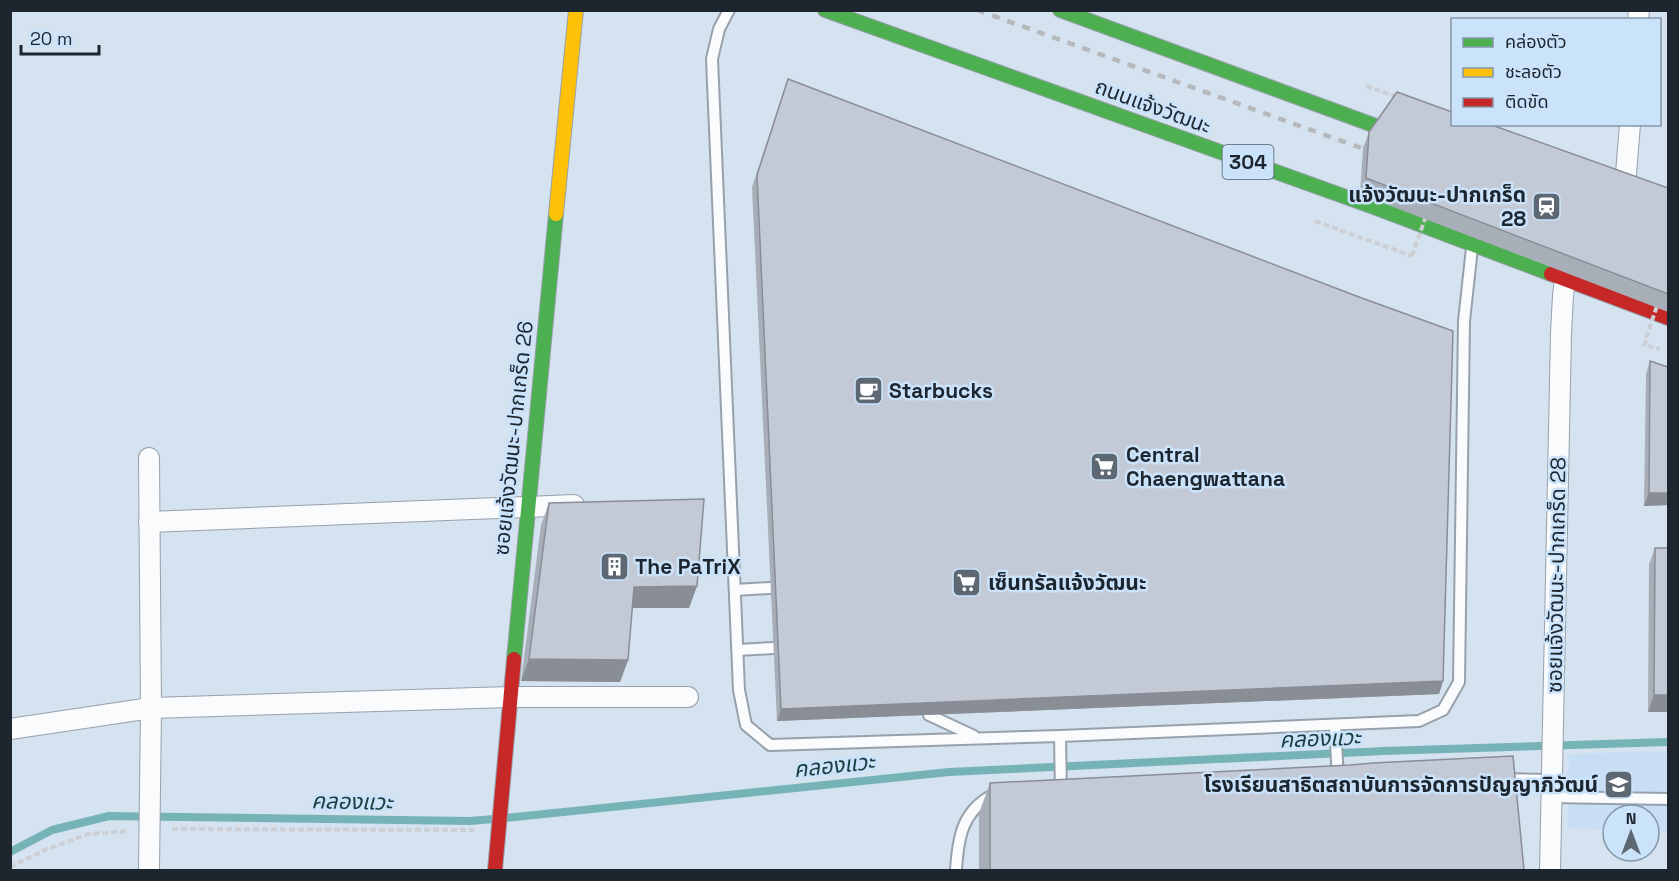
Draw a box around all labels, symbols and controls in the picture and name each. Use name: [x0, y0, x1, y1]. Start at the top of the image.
scale bar: [21, 18, 99, 56]
legend: [1451, 18, 1661, 126]
text: 20 m: [30, 27, 73, 50]
text: คล่องตัว: [1505, 30, 1567, 53]
text: ชะลอตัว: [1505, 60, 1562, 83]
street label: ถนนแจ้งวัฒนะ: [1091, 73, 1215, 139]
text: ติดขัด: [1505, 90, 1548, 113]
road number: 304: [1222, 145, 1274, 179]
place label: แจ้งวัฒนะ-ปากเกร็ด 28: [1348, 181, 1526, 232]
station icon: แจ้งวัฒนะ-ปากเกร็ด 28: [1531, 190, 1563, 222]
street label: ซอยแจ้งวัฒนะ-ปากเกร็ด 26: [487, 319, 539, 557]
cafe icon: Starbucks: [852, 374, 884, 406]
place label: Starbucks: [889, 377, 993, 404]
place label: Central Chaengwattana: [1126, 441, 1285, 492]
supermarket icon: Central Chaengwattana: [1089, 450, 1121, 482]
street label: ซอยแจ้งวัฒนะ-ปากเกร็ด 28: [1540, 457, 1572, 693]
building icon: The PaTriX: [598, 550, 630, 582]
place label: The PaTriX: [635, 553, 741, 580]
supermarket icon: เซ็นทรัลแจ้งวัฒนะ: [951, 566, 983, 598]
place label: เซ็นทรัลแจ้งวัฒนะ: [988, 569, 1146, 596]
water label: คลองแวะ: [1279, 723, 1363, 753]
water label: คลองแวะ: [792, 747, 877, 783]
school or university icon: โรงเรียนสาธิตสถาบันการจัดการปัญญาภิวัฒน์: [1603, 768, 1635, 800]
place label: โรงเรียนสาธิตสถาบันการจัดการปัญญาภิวัฒน์: [1204, 771, 1598, 798]
water label: คลองแวะ: [311, 786, 394, 816]
north arrow: [1601, 803, 1661, 863]
text: N: [1626, 808, 1636, 829]

